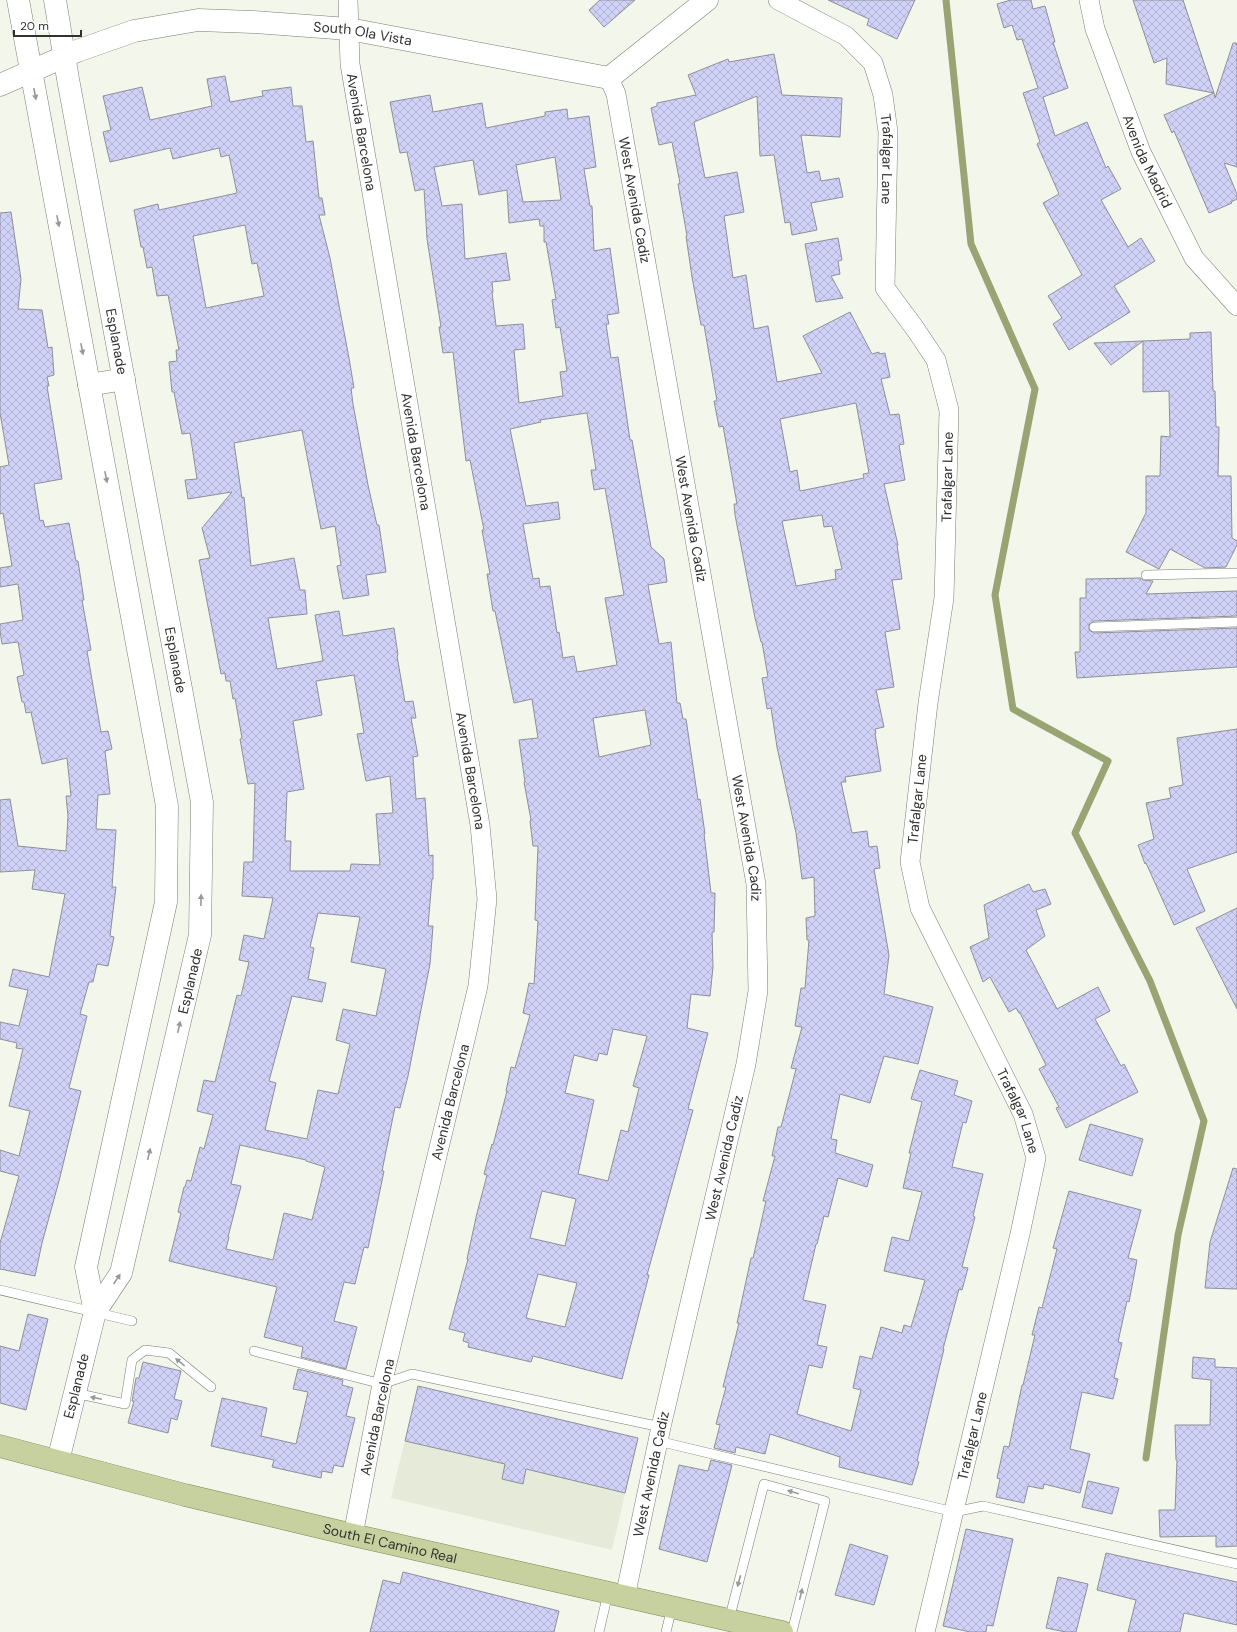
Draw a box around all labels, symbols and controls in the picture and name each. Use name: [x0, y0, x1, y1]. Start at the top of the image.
scale bar: [14, 12, 81, 38]
street label: South Ola Vista: [313, 17, 414, 50]
text: 20 m: [20, 18, 49, 34]
street label: Avenida Barcelona: [343, 72, 381, 192]
one-way arrow: [32, 87, 38, 100]
street label: Avenida Madrid: [1119, 112, 1177, 211]
street label: Trafalgar Lane: [877, 113, 897, 204]
street label: West Avenida Cadiz: [615, 135, 655, 265]
one-way arrow: [56, 215, 62, 227]
street label: Esplanade: [102, 307, 132, 376]
one-way arrow: [80, 343, 86, 355]
street label: Avenida Barcelona: [397, 391, 435, 512]
street label: Trafalgar Lane: [937, 432, 957, 522]
street label: West Avenida Cadiz: [671, 454, 711, 584]
one-way arrow: [103, 471, 109, 483]
street label: Esplanade: [161, 626, 191, 695]
street label: Avenida Barcelona: [452, 710, 489, 830]
street label: Trafalgar Lane: [903, 753, 931, 845]
street label: West Avenida Cadiz: [728, 773, 765, 901]
one-way arrow: [198, 893, 204, 906]
street label: Esplanade: [174, 946, 206, 1016]
one-way arrow: [176, 1021, 182, 1034]
street label: Avenida Barcelona: [427, 1042, 473, 1162]
street label: Trafalgar Lane: [993, 1065, 1043, 1156]
street label: West Avenida Cadiz: [701, 1094, 747, 1222]
one-way arrow: [147, 1148, 153, 1160]
one-way arrow: [113, 1274, 121, 1285]
street label: Esplanade: [59, 1351, 93, 1421]
street label: Avenida Barcelona: [356, 1357, 398, 1477]
one-way arrow: [175, 1358, 186, 1367]
street label: Trafalgar Lane: [953, 1390, 991, 1482]
one-way arrow: [89, 1394, 102, 1400]
street label: West Avenida Cadiz: [629, 1410, 673, 1538]
one-way arrow: [786, 1489, 798, 1495]
street label: South El Camino Real: [321, 1519, 459, 1567]
one-way arrow: [736, 1575, 742, 1587]
one-way arrow: [799, 1588, 805, 1600]

